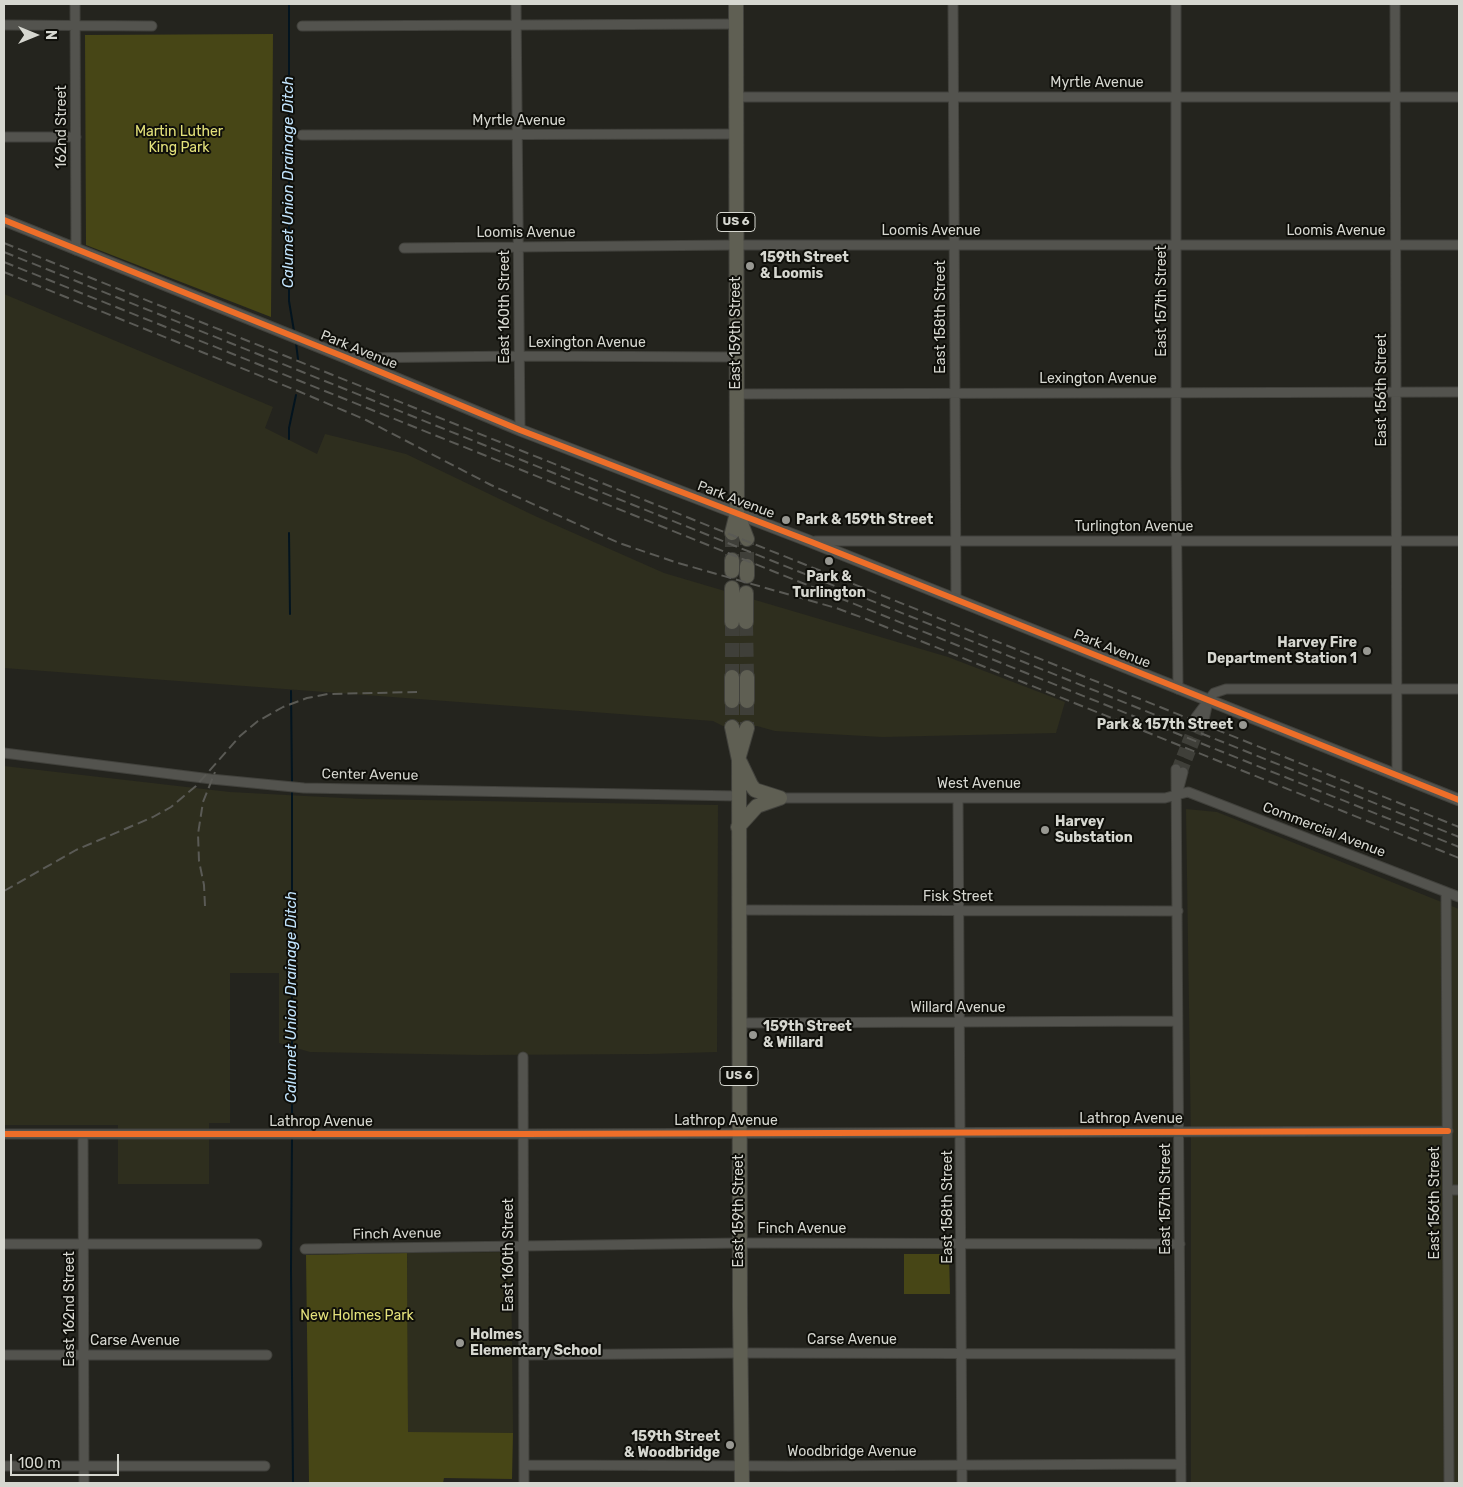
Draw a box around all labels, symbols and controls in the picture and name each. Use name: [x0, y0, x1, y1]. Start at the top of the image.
north arrow: [10, 10, 60, 60]
text: N: [42, 30, 59, 40]
street label: Myrtle Avenue: [1050, 75, 1144, 91]
water label: Calumet Union Drainage Ditch: [280, 76, 298, 288]
street label: 162nd Street: [54, 85, 70, 169]
street label: Myrtle Avenue: [472, 113, 566, 129]
park label: Martin Luther King Park: [135, 124, 223, 156]
road number: US 6: [717, 212, 755, 232]
street label: Loomis Avenue: [881, 223, 981, 239]
street label: Loomis Avenue: [1286, 223, 1386, 239]
street label: Loomis Avenue: [476, 225, 576, 241]
street label: East 157th Street: [1154, 245, 1170, 357]
street label: East 160th Street: [497, 250, 513, 364]
place label: 159th Street & Loomis: [760, 250, 849, 282]
marker: 159th Street & Loomis: [744, 260, 756, 272]
street label: East 158th Street: [933, 260, 949, 374]
street label: East 159th Street: [728, 277, 744, 389]
street label: Park Avenue: [318, 327, 400, 373]
street label: East 156th Street: [1374, 334, 1390, 446]
street label: Lexington Avenue: [528, 335, 646, 351]
street label: Lexington Avenue: [1039, 371, 1157, 387]
street label: Park Avenue: [695, 478, 777, 522]
place label: Park & 159th Street: [796, 512, 933, 528]
marker: Park & 159th Street: [780, 514, 792, 526]
street label: Turlington Avenue: [1075, 519, 1193, 535]
marker: Park & Turlington: [823, 555, 835, 567]
place label: Park & Turlington: [792, 569, 866, 602]
street label: Park Avenue: [1071, 626, 1153, 672]
place label: Harvey Fire Department Station 1: [1207, 635, 1357, 668]
marker: Harvey Fire Department Station 1: [1361, 645, 1373, 657]
place label: Park & 157th Street: [1097, 717, 1233, 733]
marker: Park & 157th Street: [1237, 719, 1249, 731]
street label: Center Avenue: [322, 766, 418, 784]
street label: West Avenue: [937, 776, 1021, 792]
street label: Commercial Avenue: [1260, 799, 1388, 861]
place label: Harvey Substation: [1055, 814, 1133, 846]
marker: Harvey Substation: [1039, 824, 1051, 836]
street label: Fisk Street: [923, 889, 993, 905]
water label: Calumet Union Drainage Ditch: [283, 891, 301, 1103]
street label: Willard Avenue: [910, 1000, 1006, 1016]
place label: 159th Street & Willard: [763, 1019, 852, 1052]
marker: 159th Street & Willard: [747, 1029, 759, 1041]
road number: US 6: [720, 1066, 758, 1086]
street label: Lathrop Avenue: [1079, 1111, 1183, 1127]
street label: Lathrop Avenue: [674, 1113, 778, 1129]
street label: Lathrop Avenue: [269, 1114, 373, 1130]
street label: East 157th Street: [1158, 1143, 1174, 1255]
street label: East 156th Street: [1427, 1147, 1443, 1259]
street label: East 158th Street: [940, 1150, 956, 1264]
street label: East 159th Street: [731, 1155, 747, 1267]
street label: East 160th Street: [501, 1198, 517, 1312]
street label: Finch Avenue: [758, 1221, 846, 1237]
street label: Finch Avenue: [352, 1225, 442, 1243]
street label: East 162nd Street: [62, 1251, 78, 1367]
park label: New Holmes Park: [300, 1308, 414, 1324]
place label: Holmes Elementary School: [470, 1327, 602, 1360]
street label: Carse Avenue: [807, 1332, 897, 1348]
street label: Carse Avenue: [90, 1333, 180, 1349]
marker: Holmes Elementary School: [454, 1337, 466, 1349]
place label: 159th Street & Woodbridge: [624, 1429, 720, 1461]
marker: 159th Street & Woodbridge: [724, 1439, 736, 1451]
scale bar: [12, 1444, 121, 1476]
street label: Woodbridge Avenue: [787, 1444, 917, 1460]
text: 100 m: [18, 1454, 60, 1472]

